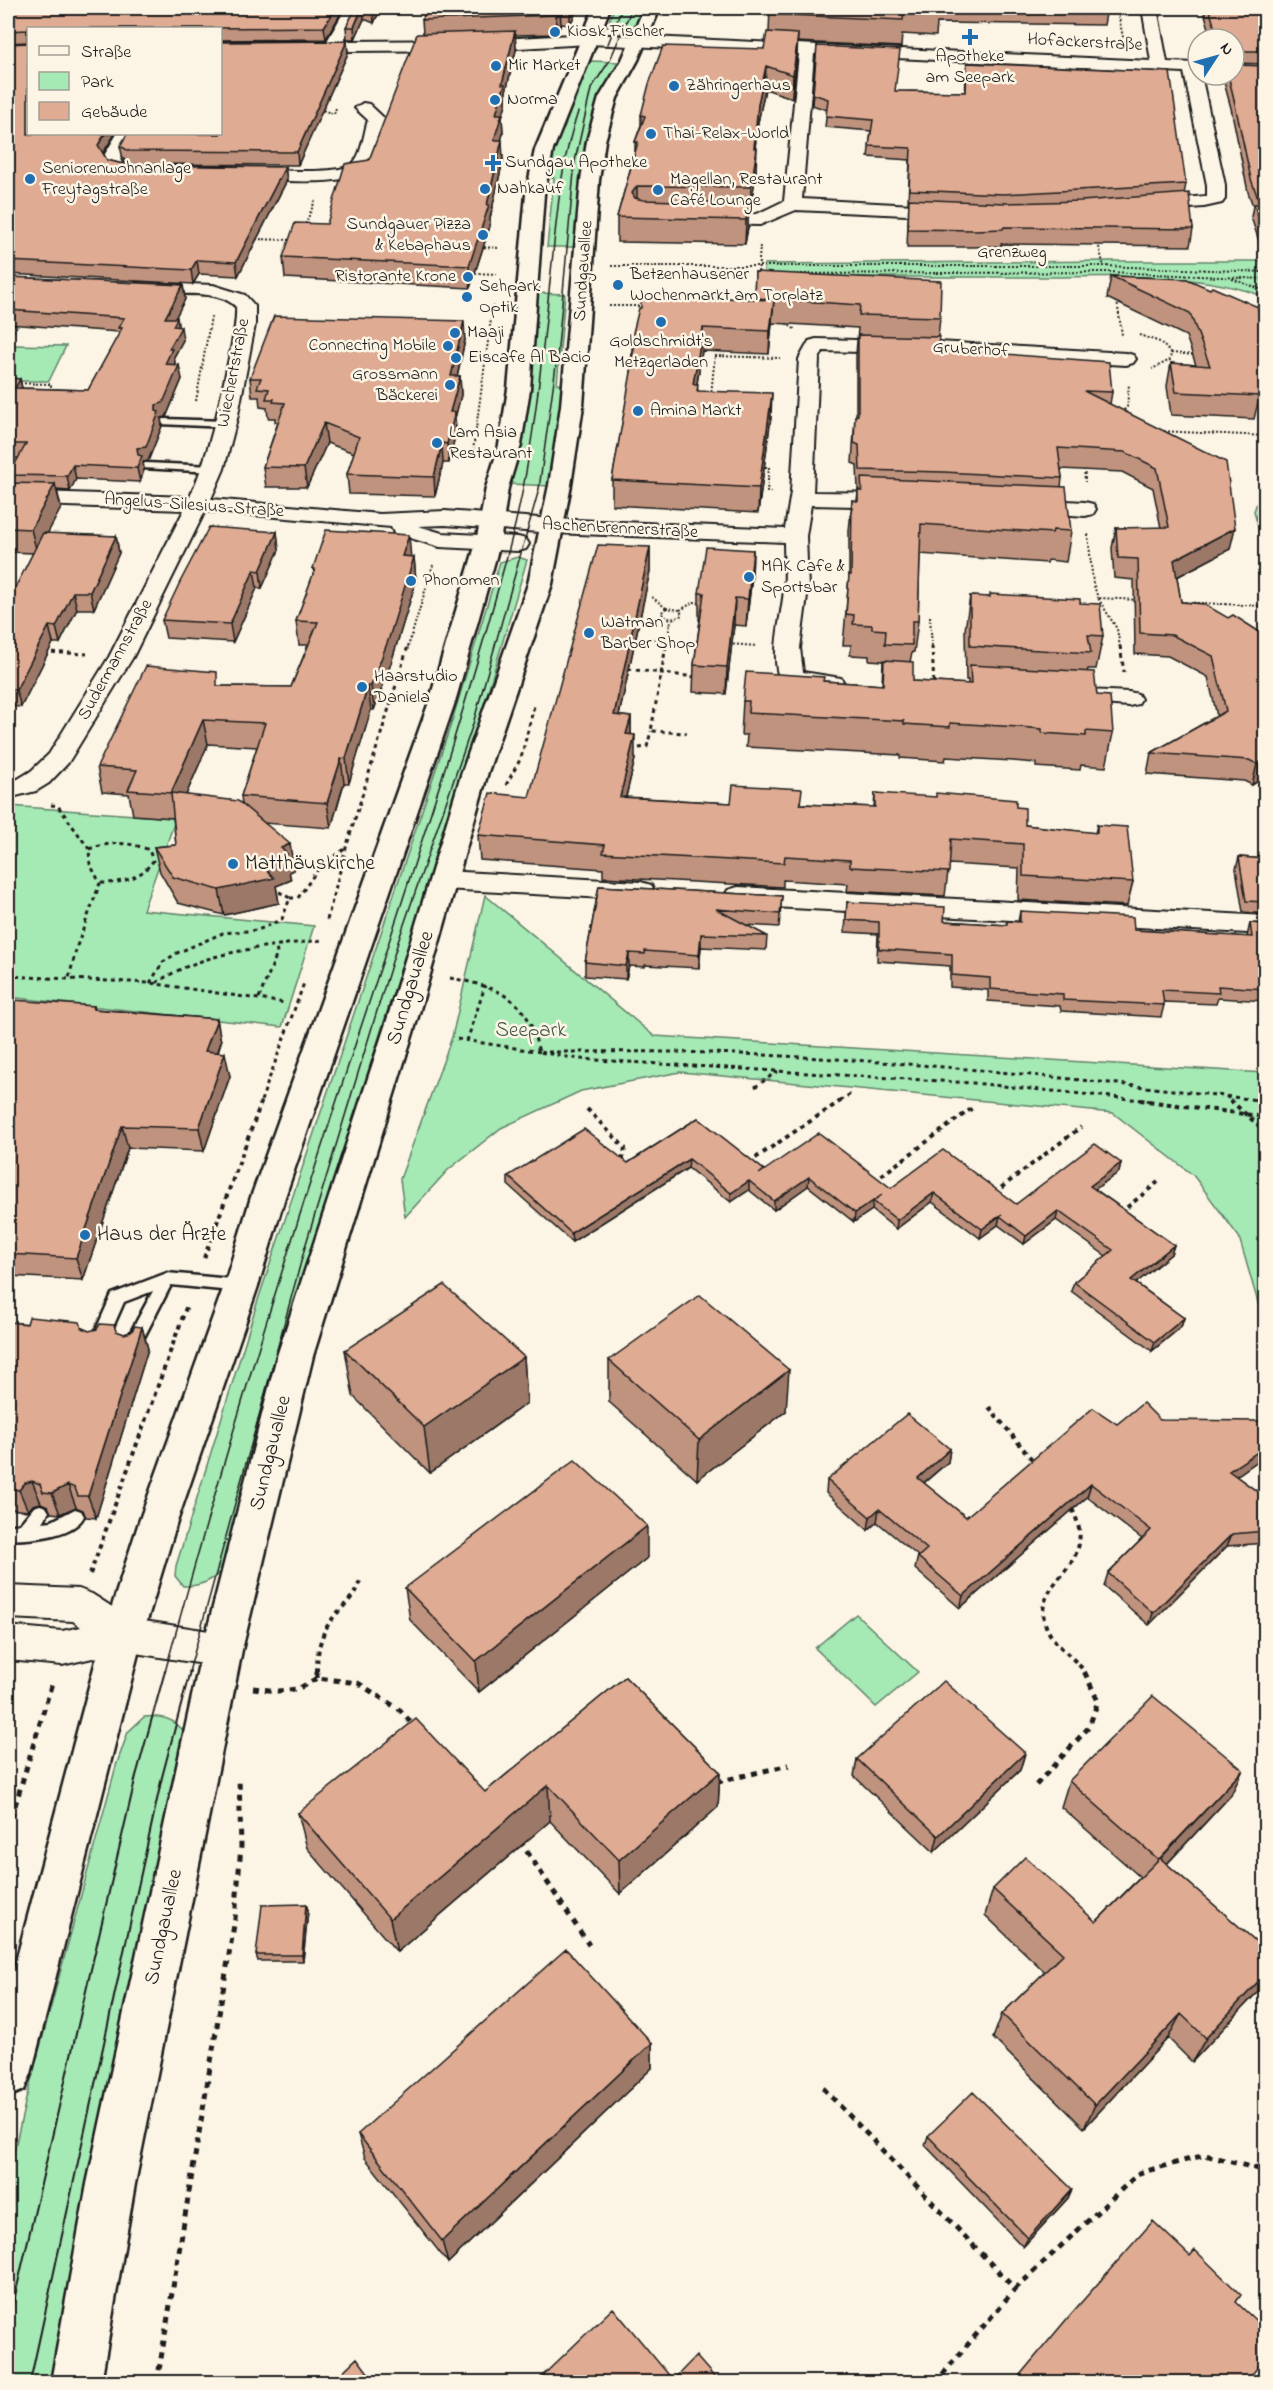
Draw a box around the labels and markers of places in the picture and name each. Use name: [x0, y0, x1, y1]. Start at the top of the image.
place label: Kiosk Fischer: [567, 19, 665, 45]
marker: Kiosk Fischer: [548, 25, 562, 39]
marker: Apotheke am Seepark: [963, 30, 977, 44]
place label: Apotheke am Seepark: [926, 44, 1015, 91]
place label: Mir Market: [508, 53, 580, 79]
marker: Mir Market: [489, 59, 503, 73]
place label: Zähringerhaus: [686, 73, 791, 100]
marker: Zähringerhaus: [667, 79, 681, 93]
place label: Norma: [507, 87, 558, 113]
marker: Norma: [488, 93, 502, 107]
place label: Thai-Relax-World: [663, 121, 789, 147]
marker: Thai-Relax-World: [644, 127, 658, 141]
place label: Sundgau Apotheke: [505, 150, 648, 177]
place label: Seniorenwohnanlage Freytagstraße: [41, 156, 192, 204]
marker: Sundgau Apotheke: [486, 156, 500, 170]
place label: Magellan, Restaurant Café Lounge: [670, 167, 822, 215]
marker: Seniorenwohnanlage Freytagstraße: [23, 172, 37, 186]
place label: Nahkauf: [497, 176, 564, 202]
marker: Nahkauf: [478, 182, 492, 196]
marker: Magellan, Restaurant Café Lounge: [651, 183, 665, 197]
place label: Sundgauer Pizza & Kebaphaus: [347, 212, 471, 259]
marker: Sundgauer Pizza & Kebaphaus: [476, 228, 490, 242]
place label: Betzenhausener Wochenmarkt am Torplatz: [629, 262, 823, 309]
place label: Ristorante Krone: [335, 264, 457, 290]
marker: Ristorante Krone: [461, 270, 475, 284]
place label: Sehpark Optik: [479, 274, 540, 321]
marker: Betzenhausener Wochenmarkt am Torplatz: [611, 278, 625, 292]
marker: Sehpark Optik: [460, 290, 474, 304]
marker: Goldschmidt's Metzgerladen: [654, 315, 668, 329]
place label: Maaji: [467, 320, 504, 346]
marker: Maaji: [448, 326, 462, 340]
place label: Goldschmidt's Metzgerladen: [609, 329, 713, 377]
place label: Connecting Mobile: [309, 333, 437, 360]
marker: Connecting Mobile: [441, 339, 455, 353]
place label: Eiscafe Al Bacio: [468, 345, 591, 371]
marker: Eiscafe Al Bacio: [449, 351, 463, 365]
place label: Grossmann Bäckerei: [352, 362, 438, 409]
marker: Grossmann Bäckerei: [443, 378, 457, 392]
place label: Amina Markt: [650, 398, 742, 424]
marker: Amina Markt: [631, 404, 645, 418]
place label: Lam Asia Restaurant: [449, 420, 532, 467]
marker: Lam Asia Restaurant: [430, 436, 444, 450]
place label: MAK Cafe & Sportsbar: [761, 554, 845, 601]
place label: Phonomen: [423, 568, 500, 594]
marker: MAK Cafe & Sportsbar: [742, 570, 756, 584]
marker: Phonomen: [404, 574, 418, 588]
place label: Watman Barber Shop: [600, 610, 696, 657]
marker: Watman Barber Shop: [582, 626, 596, 640]
place label: Haarstudio Daniela: [373, 664, 458, 711]
marker: Haarstudio Daniela: [355, 680, 369, 694]
place label: Matthäuskirche: [245, 849, 375, 879]
marker: Matthäuskirche: [226, 857, 240, 871]
place label: Haus der Ärzte: [97, 1220, 227, 1250]
marker: Haus der Ärzte: [78, 1228, 92, 1242]

